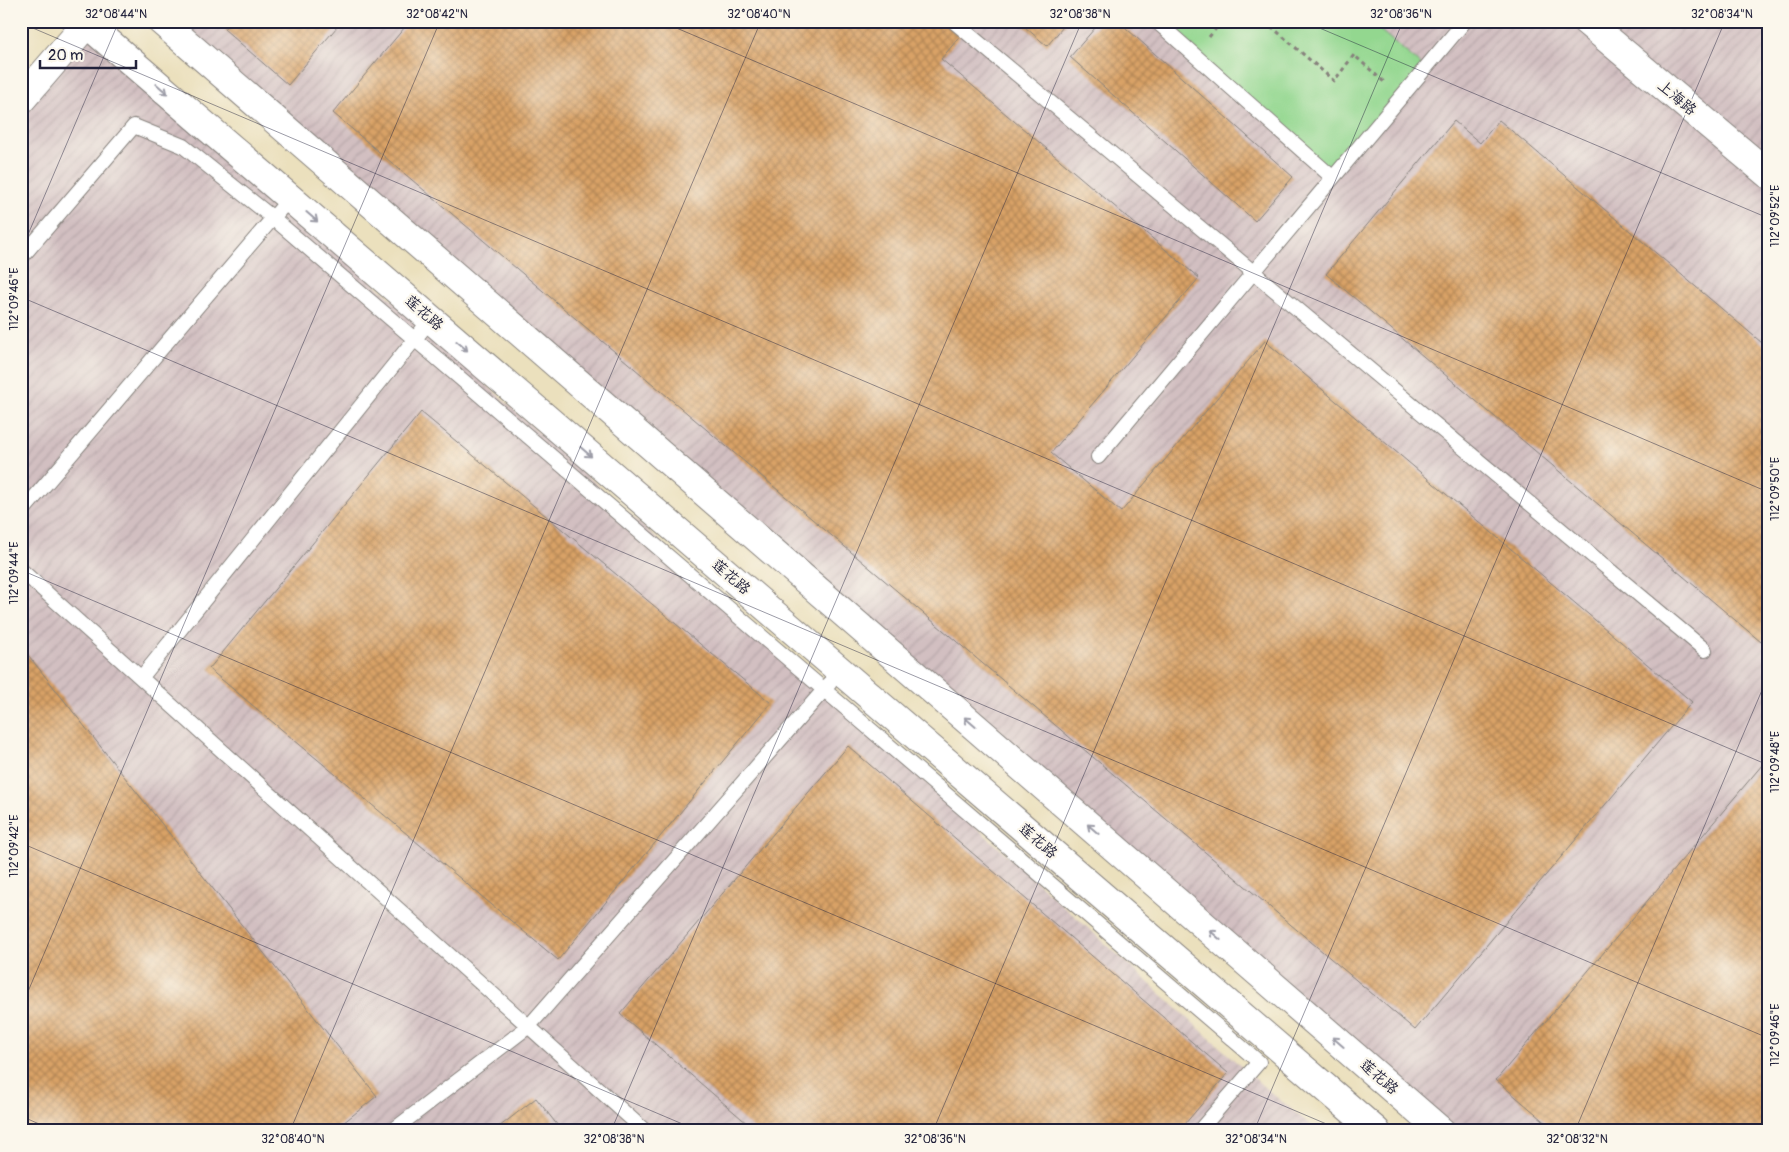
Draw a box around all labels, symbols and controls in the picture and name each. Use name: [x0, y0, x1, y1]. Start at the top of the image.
text: 32°08'44"N: [85, 7, 147, 22]
text: 32°08'42"N: [406, 7, 468, 22]
text: 32°08'40"N: [727, 7, 791, 22]
text: 32°08'38"N: [1049, 7, 1111, 22]
text: 32°08'36"N: [1370, 7, 1432, 22]
text: 32°08'34"N: [1691, 7, 1753, 22]
scale bar: [40, 38, 136, 70]
text: 20 m: [48, 46, 83, 65]
street label: 上海路: [1654, 76, 1700, 120]
one-way arrow: [156, 83, 169, 95]
text: 112°09'52"E: [1768, 185, 1783, 247]
one-way arrow: [306, 212, 319, 223]
text: 112°09'46"E: [7, 267, 22, 331]
street label: 莲花路: [401, 291, 447, 335]
one-way arrow: [456, 340, 469, 352]
one-way arrow: [579, 446, 592, 458]
text: 112°09'50"E: [1768, 457, 1783, 521]
text: 112°09'44"E: [7, 541, 22, 605]
street label: 莲花路: [708, 555, 754, 599]
one-way arrow: [963, 717, 976, 728]
text: 112°09'48"E: [1768, 731, 1783, 793]
text: 112°09'42"E: [7, 815, 22, 877]
street label: 莲花路: [1015, 819, 1061, 863]
one-way arrow: [1086, 823, 1099, 834]
one-way arrow: [1209, 929, 1222, 941]
text: 112°09'46"E: [1768, 1003, 1783, 1067]
one-way arrow: [1332, 1036, 1345, 1047]
street label: 莲花路: [1356, 1055, 1402, 1099]
text: 32°08'40"N: [261, 1132, 325, 1147]
text: 32°08'38"N: [583, 1132, 645, 1147]
text: 32°08'36"N: [904, 1132, 966, 1147]
text: 32°08'34"N: [1225, 1132, 1287, 1147]
text: 32°08'32"N: [1546, 1132, 1608, 1147]

